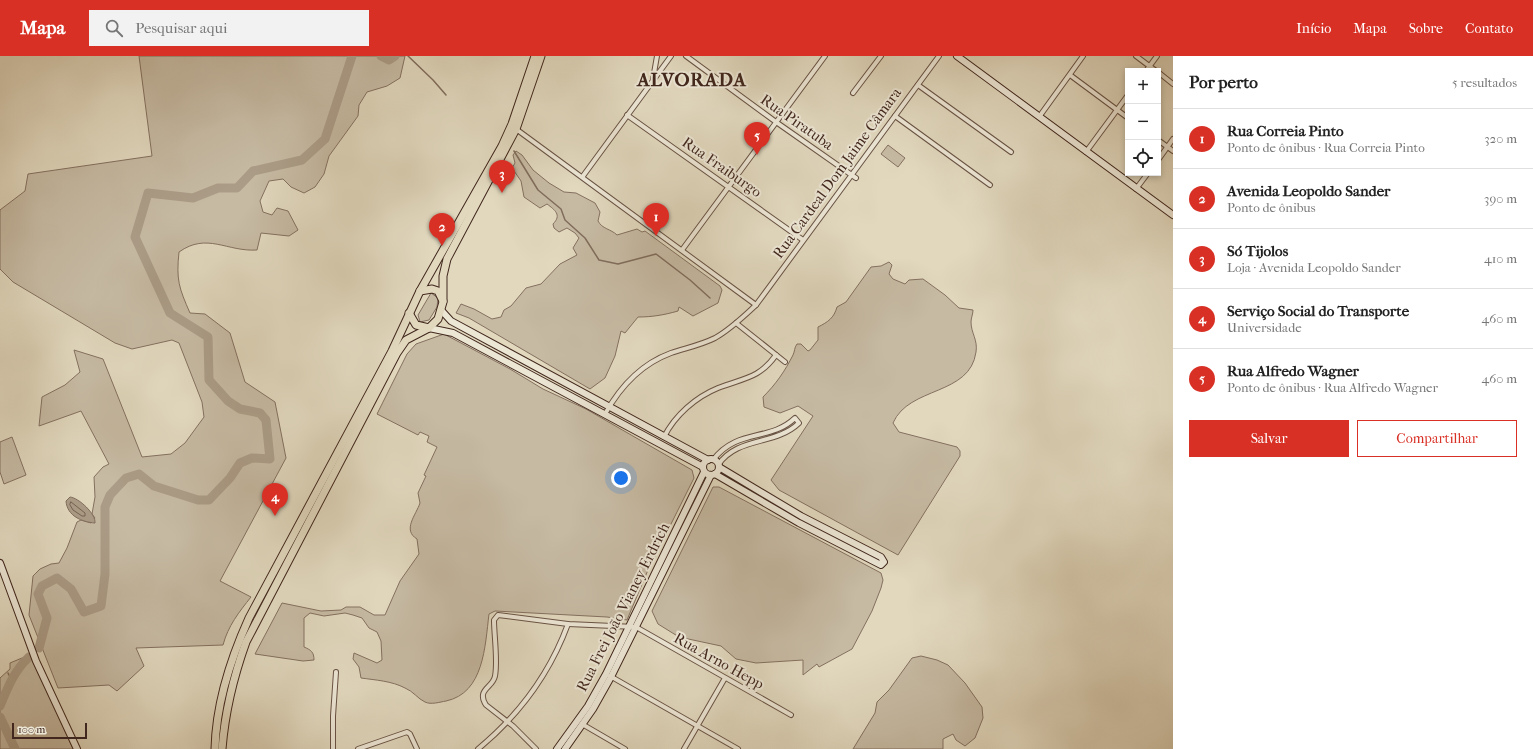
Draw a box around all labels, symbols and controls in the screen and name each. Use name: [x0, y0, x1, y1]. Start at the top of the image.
search box: [89, 10, 369, 46]
text: Mapa: [20, 17, 65, 39]
icon: search: [103, 17, 125, 39]
text: Pesquisar aqui: [135, 19, 227, 37]
text: Início: [1296, 20, 1331, 37]
text: Mapa: [1353, 20, 1387, 37]
text: Sobre: [1409, 20, 1443, 37]
text: Contato: [1465, 20, 1513, 37]
map controls: [1125, 68, 1161, 176]
button: +: [1125, 68, 1161, 104]
district label: ALVORADA: [636, 69, 747, 91]
text: Por perto: [1189, 72, 1258, 92]
text: 5 resultados: [1452, 75, 1517, 90]
street label: Rua Cardeal Dom Jaime Câmara: [769, 83, 906, 262]
street label: Rua Piratuba: [757, 90, 838, 154]
button: −: [1125, 104, 1161, 140]
pin: 5: [744, 122, 770, 155]
text: Rua Correia Pinto: [1227, 122, 1344, 140]
text: 1: [1200, 131, 1204, 146]
text: 320 m: [1484, 131, 1517, 146]
street label: Rua Fraiburgo: [679, 133, 766, 201]
button: locate: [1125, 140, 1161, 176]
text: Ponto de ônibus · Rua Correia Pinto: [1227, 140, 1425, 155]
pin: 3: [489, 160, 515, 193]
text: Avenida Leopoldo Sander: [1227, 182, 1391, 200]
text: 2: [1199, 191, 1205, 206]
text: 390 m: [1484, 191, 1517, 206]
text: Ponto de ônibus: [1227, 200, 1316, 215]
pin: 1: [643, 203, 669, 236]
pin: 2: [429, 213, 455, 246]
text: Só Tijolos: [1227, 242, 1288, 260]
text: 3: [1199, 251, 1205, 266]
text: 410 m: [1484, 251, 1517, 266]
text: Loja · Avenida Leopoldo Sander: [1227, 260, 1401, 275]
text: Serviço Social do Transporte: [1227, 302, 1409, 320]
text: 4: [1198, 311, 1206, 326]
text: 460 m: [1482, 311, 1517, 326]
text: Universidade: [1227, 320, 1302, 335]
text: Rua Alfredo Wagner: [1227, 362, 1359, 380]
text: 5: [1199, 371, 1205, 386]
text: 460 m: [1482, 371, 1517, 386]
text: Ponto de ônibus · Rua Alfredo Wagner: [1227, 380, 1438, 395]
button: Salvar: [1189, 420, 1349, 457]
button: Compartilhar: [1357, 420, 1517, 457]
your location: [611, 468, 631, 488]
pin: 4: [262, 483, 288, 516]
street label: Rua Frei João Vianey Erdrich: [573, 519, 674, 694]
street label: Rua Arno Hepp: [671, 629, 767, 693]
scale bar: [12, 721, 87, 740]
text: 100 m: [18, 723, 46, 736]

